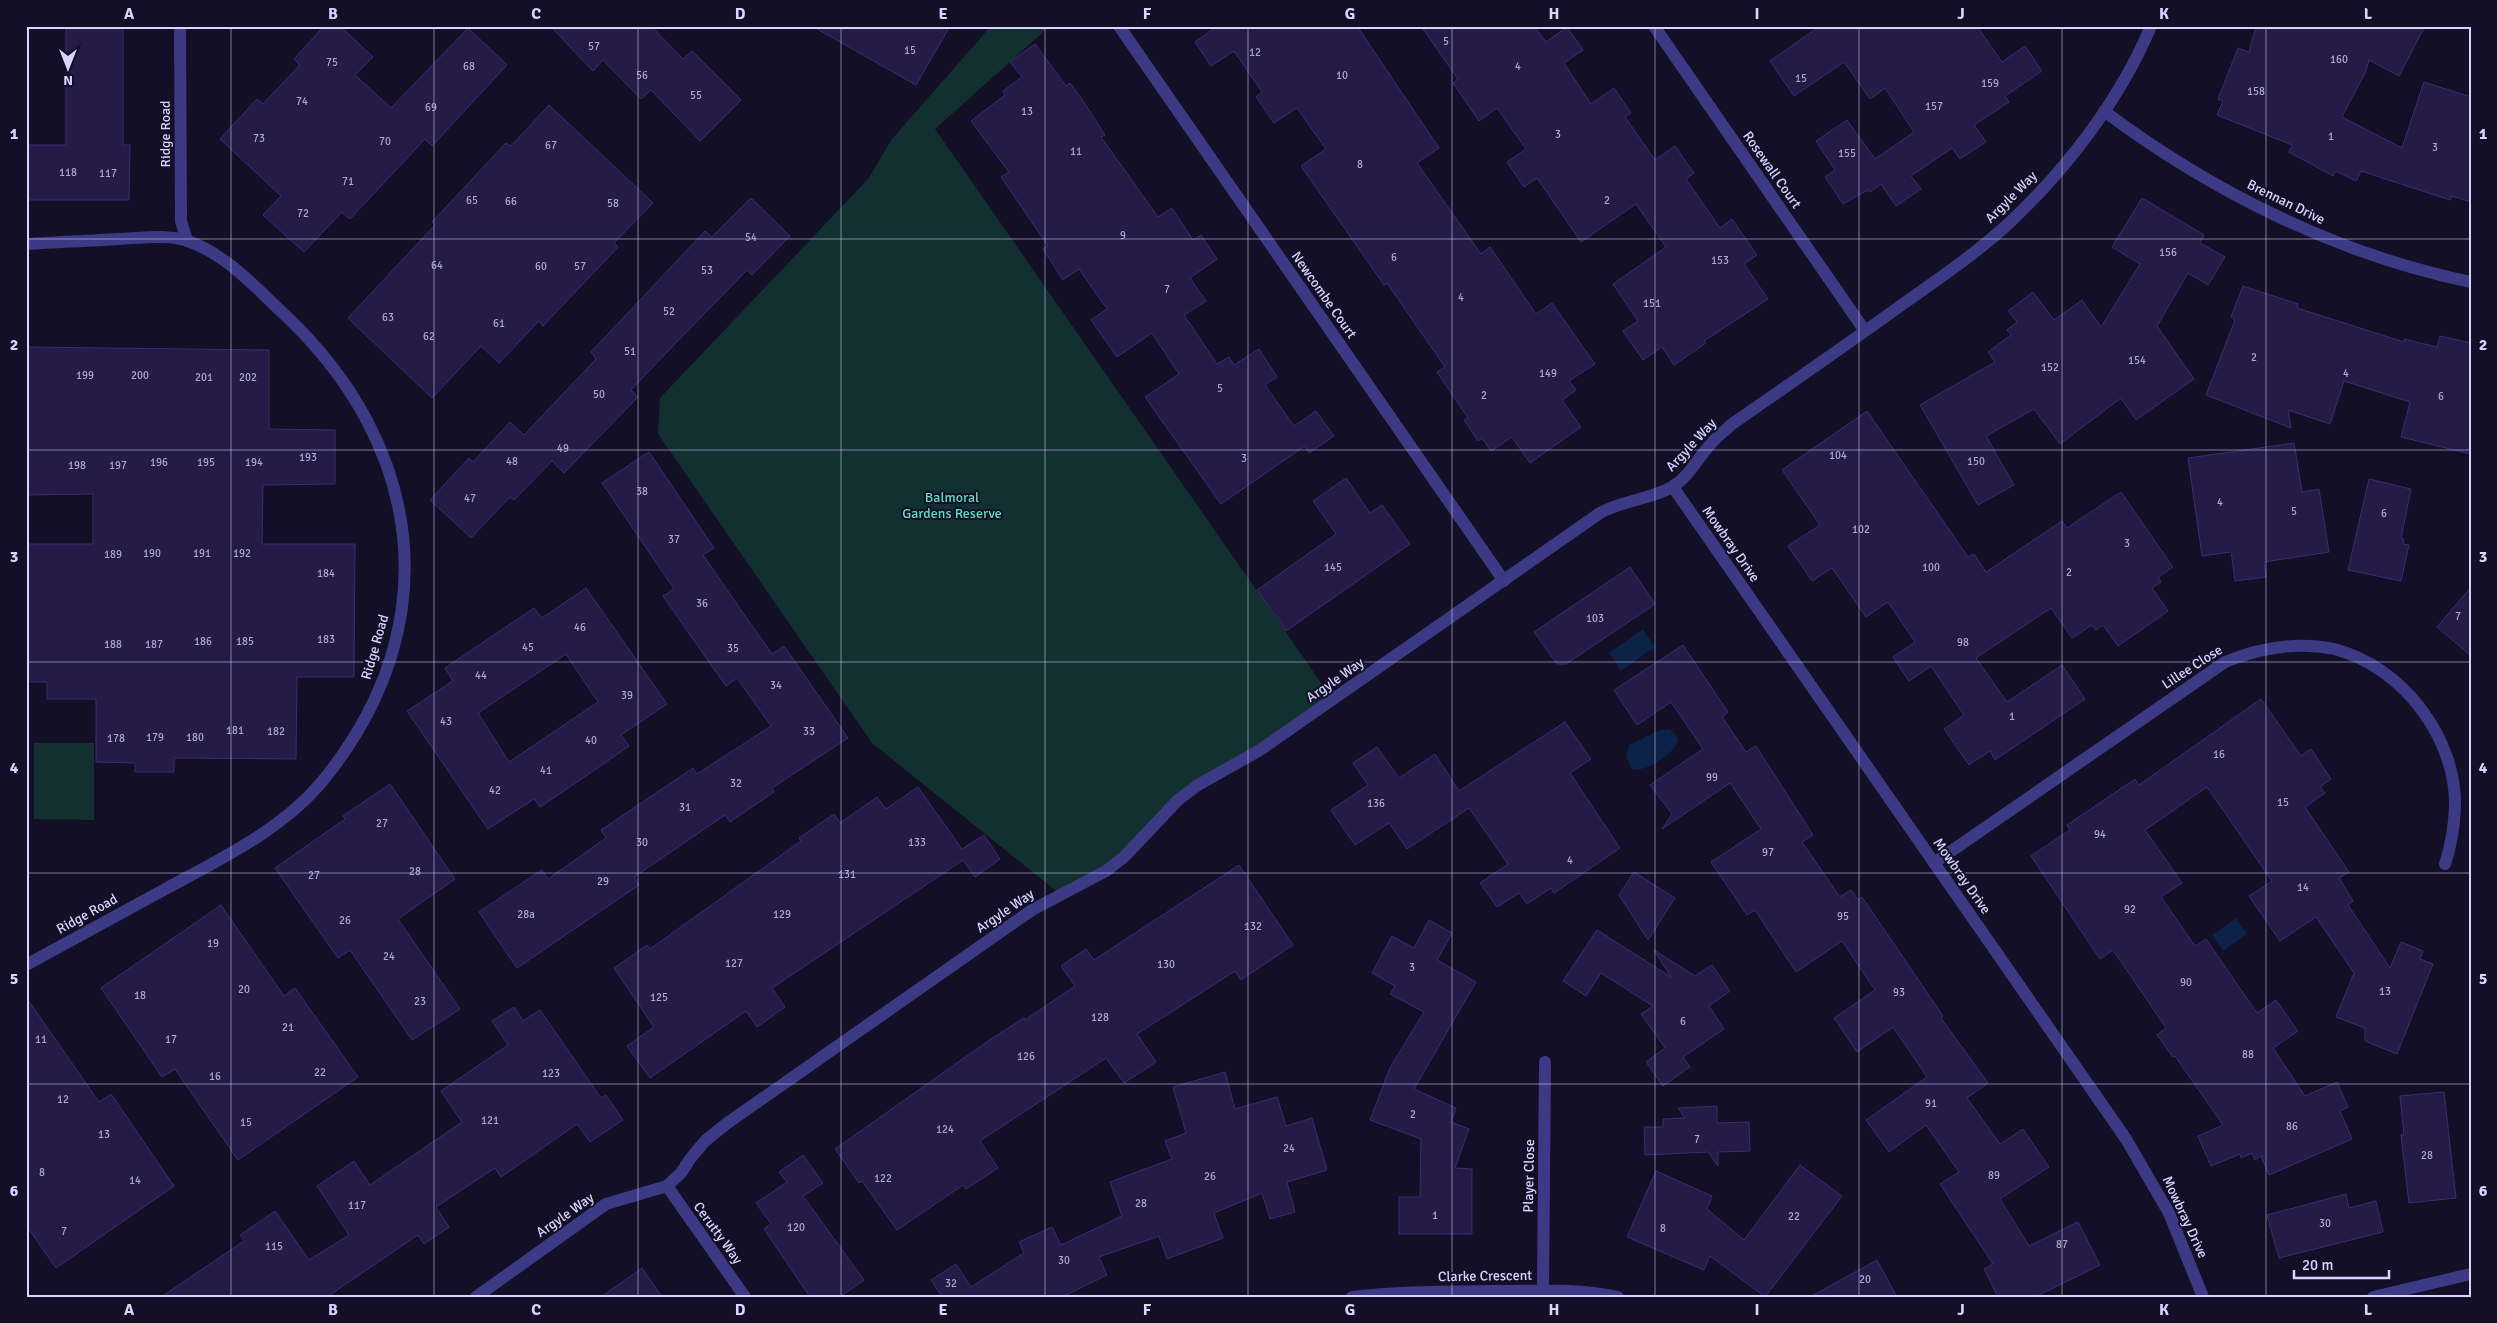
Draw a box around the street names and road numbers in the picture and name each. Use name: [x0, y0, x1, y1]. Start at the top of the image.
street label: Ridge Road: [157, 100, 174, 168]
street label: Rosewall Court: [1739, 128, 1805, 212]
street label: Argyle Way: [1982, 167, 2041, 226]
street label: Brennan Drive: [2244, 176, 2328, 228]
street label: Newcombe Court: [1288, 248, 1360, 342]
street label: Argyle Way: [1662, 415, 1720, 475]
street label: Mowbray Drive: [1699, 503, 1763, 585]
street label: Ridge Road: [358, 612, 392, 682]
street label: Lillee Close: [2159, 641, 2225, 693]
street label: Argyle Way: [1303, 654, 1367, 706]
street label: Mowbray Drive: [1930, 835, 1994, 917]
street label: Argyle Way: [973, 885, 1038, 937]
street label: Ridge Road: [54, 890, 120, 938]
street label: Player Close: [1520, 1139, 1538, 1213]
street label: Mowbray Drive: [2159, 1173, 2211, 1261]
street label: Argyle Way: [533, 1189, 597, 1241]
street label: Cerutty Way: [690, 1199, 746, 1268]
street label: Clarke Crescent: [1438, 1267, 1532, 1285]

